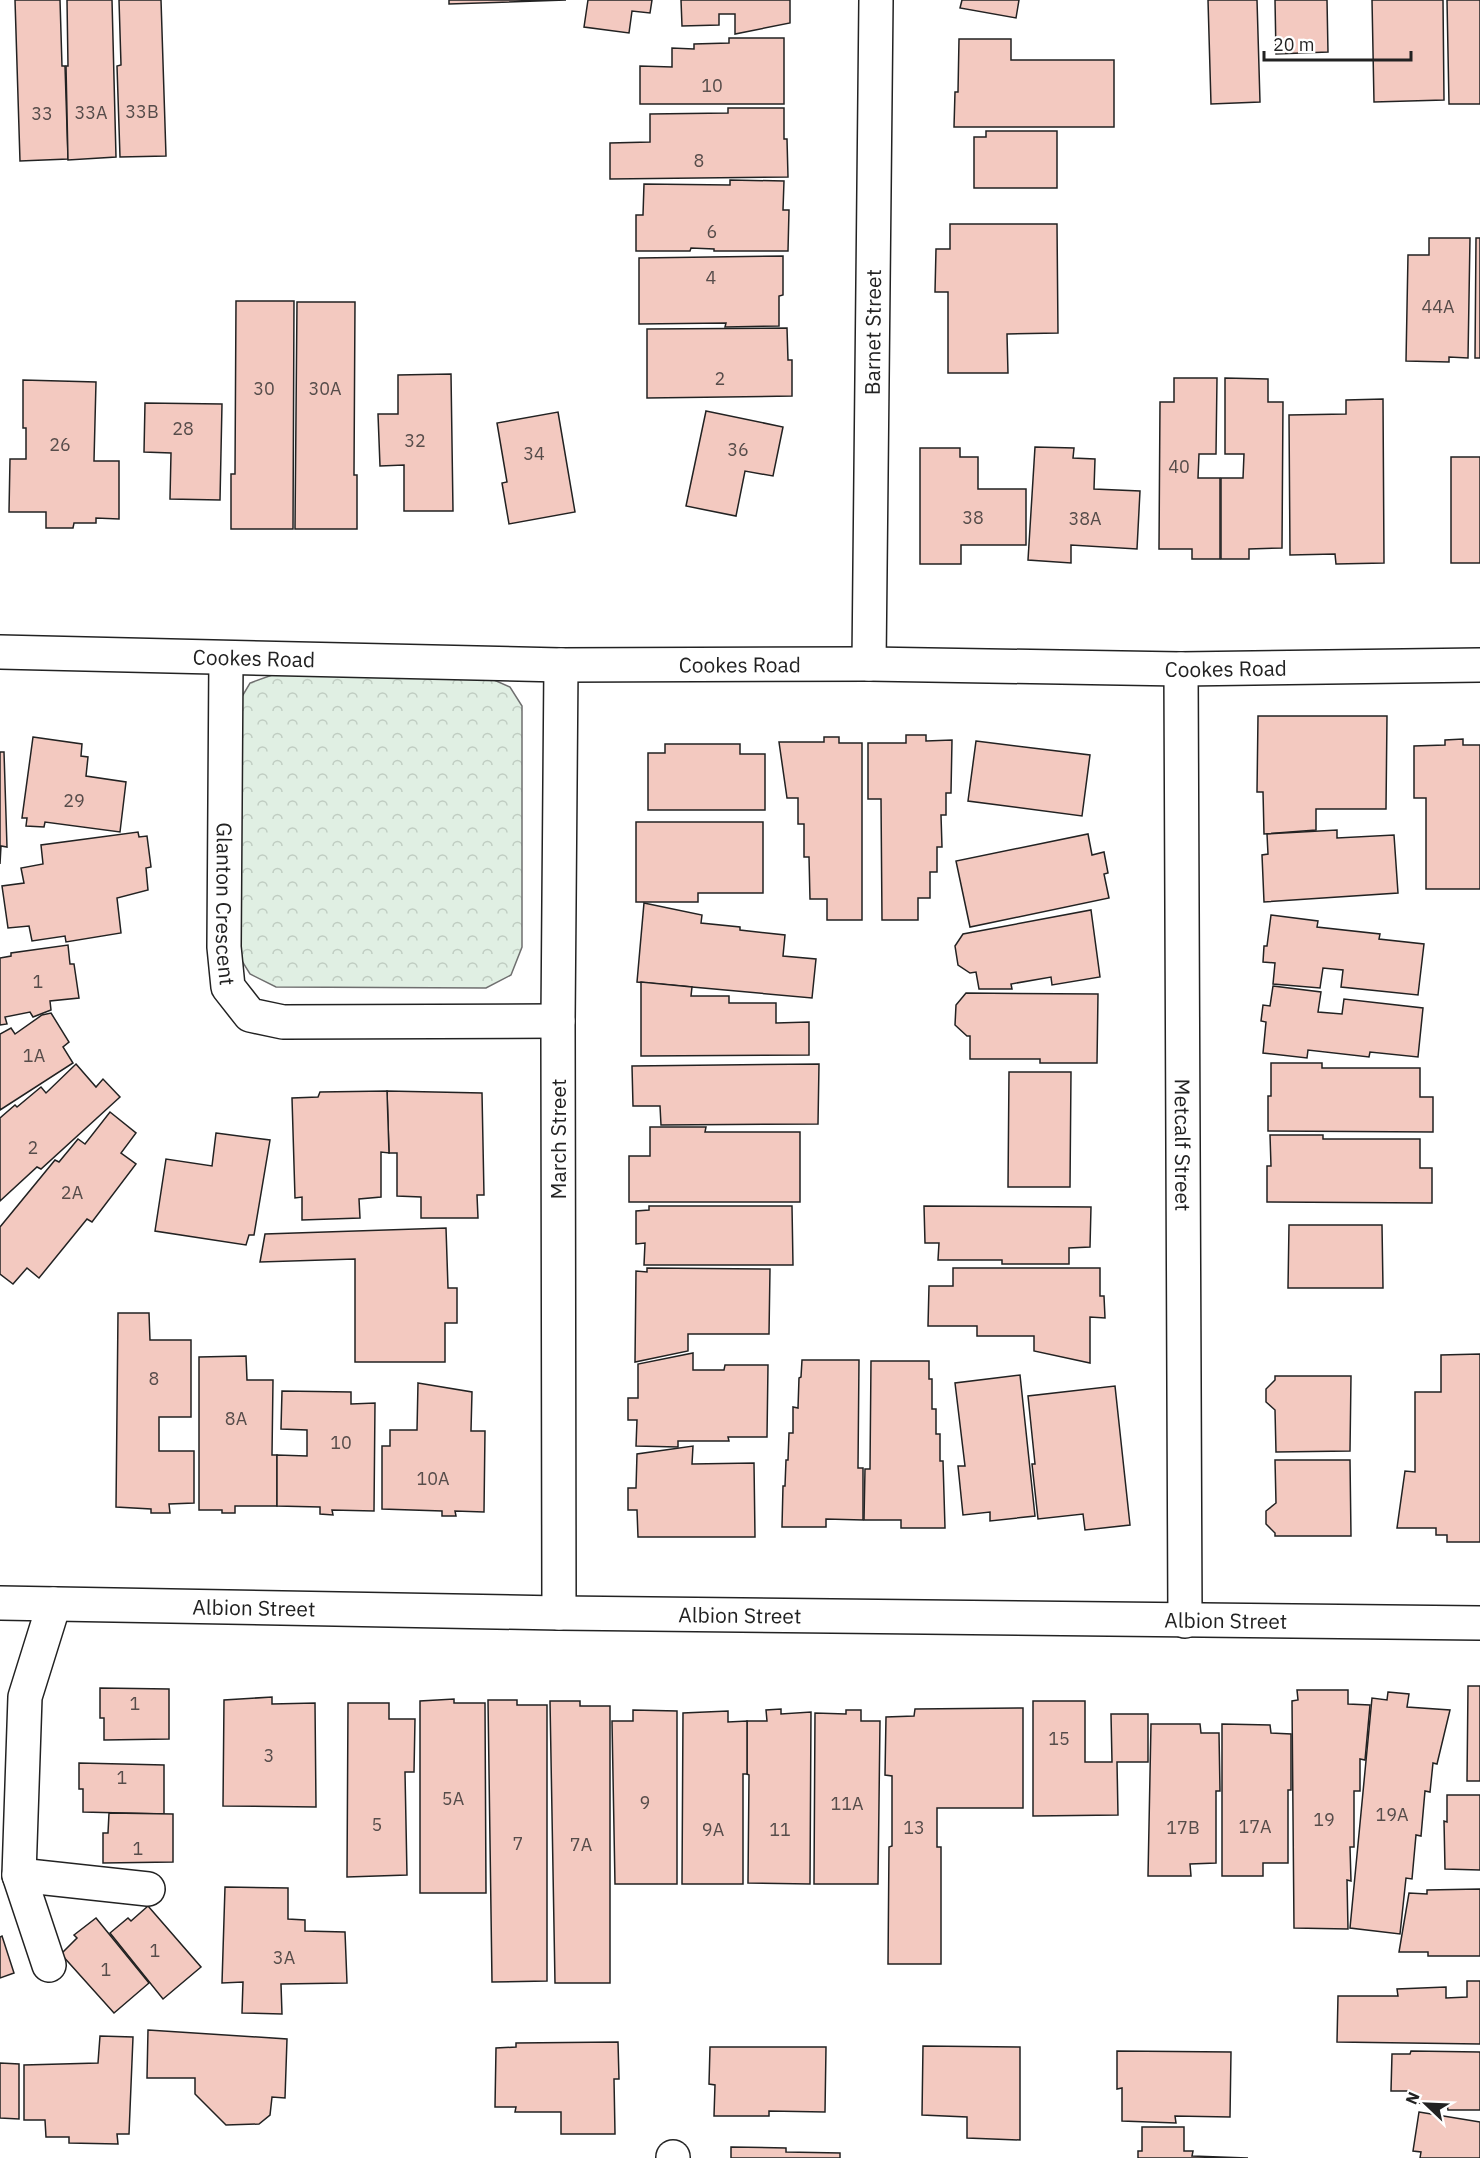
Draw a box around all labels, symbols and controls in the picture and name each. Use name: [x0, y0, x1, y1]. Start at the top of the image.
scale bar: [1264, 24, 1411, 62]
text: 20 m: [1273, 33, 1315, 56]
house number: 10: [701, 74, 723, 97]
house number: 33B: [125, 100, 159, 123]
house number: 33A: [74, 101, 108, 124]
house number: 33: [31, 102, 53, 125]
house number: 8: [694, 149, 704, 172]
house number: 6: [707, 220, 717, 243]
house number: 4: [706, 266, 717, 289]
street label: Barnet Street: [858, 269, 887, 395]
house number: 44A: [1421, 295, 1455, 318]
house number: 2: [715, 367, 725, 390]
house number: 30: [253, 377, 275, 400]
house number: 30A: [308, 377, 342, 400]
house number: 28: [172, 417, 194, 440]
house number: 32: [404, 429, 426, 452]
house number: 26: [49, 433, 71, 456]
house number: 36: [727, 438, 749, 461]
house number: 34: [523, 442, 545, 465]
house number: 40: [1168, 455, 1190, 478]
house number: 38: [962, 506, 984, 529]
house number: 38A: [1068, 507, 1102, 530]
street label: Cookes Road: [192, 642, 315, 673]
street label: Cookes Road: [679, 650, 801, 679]
street label: Cookes Road: [1164, 654, 1287, 683]
house number: 29: [63, 789, 85, 812]
street label: Glanton Crescent: [210, 822, 242, 987]
house number: 1: [33, 970, 43, 993]
house number: 1A: [23, 1044, 46, 1067]
street label: March Street: [544, 1079, 572, 1199]
street label: Metcalf Street: [1169, 1079, 1197, 1211]
house number: 2: [28, 1136, 38, 1159]
house number: 2A: [61, 1181, 84, 1204]
house number: 8: [149, 1367, 159, 1390]
house number: 8A: [225, 1407, 248, 1430]
house number: 10: [330, 1431, 352, 1454]
house number: 10A: [416, 1467, 450, 1490]
street label: Albion Street: [192, 1592, 316, 1623]
street label: Albion Street: [678, 1600, 802, 1630]
street label: Albion Street: [1164, 1606, 1287, 1635]
house number: 1: [130, 1692, 140, 1715]
house number: 15: [1048, 1727, 1070, 1750]
house number: 3: [264, 1744, 274, 1767]
house number: 1: [117, 1766, 127, 1789]
house number: 5A: [442, 1787, 465, 1810]
house number: 9: [640, 1791, 650, 1814]
house number: 11A: [830, 1792, 864, 1815]
house number: 19A: [1375, 1803, 1409, 1826]
house number: 19: [1313, 1808, 1335, 1831]
house number: 5: [372, 1813, 382, 1836]
house number: 17A: [1238, 1815, 1272, 1838]
house number: 13: [903, 1816, 925, 1839]
house number: 17B: [1166, 1816, 1200, 1839]
house number: 9A: [702, 1818, 725, 1841]
house number: 11: [769, 1818, 791, 1841]
house number: 7: [513, 1832, 523, 1855]
house number: 7A: [570, 1833, 593, 1856]
house number: 1: [133, 1837, 143, 1860]
house number: 1: [150, 1939, 160, 1962]
house number: 3A: [273, 1946, 296, 1969]
house number: 1: [101, 1958, 111, 1981]
north arrow: [1396, 2074, 1456, 2134]
text: N: [1401, 2089, 1424, 2107]

